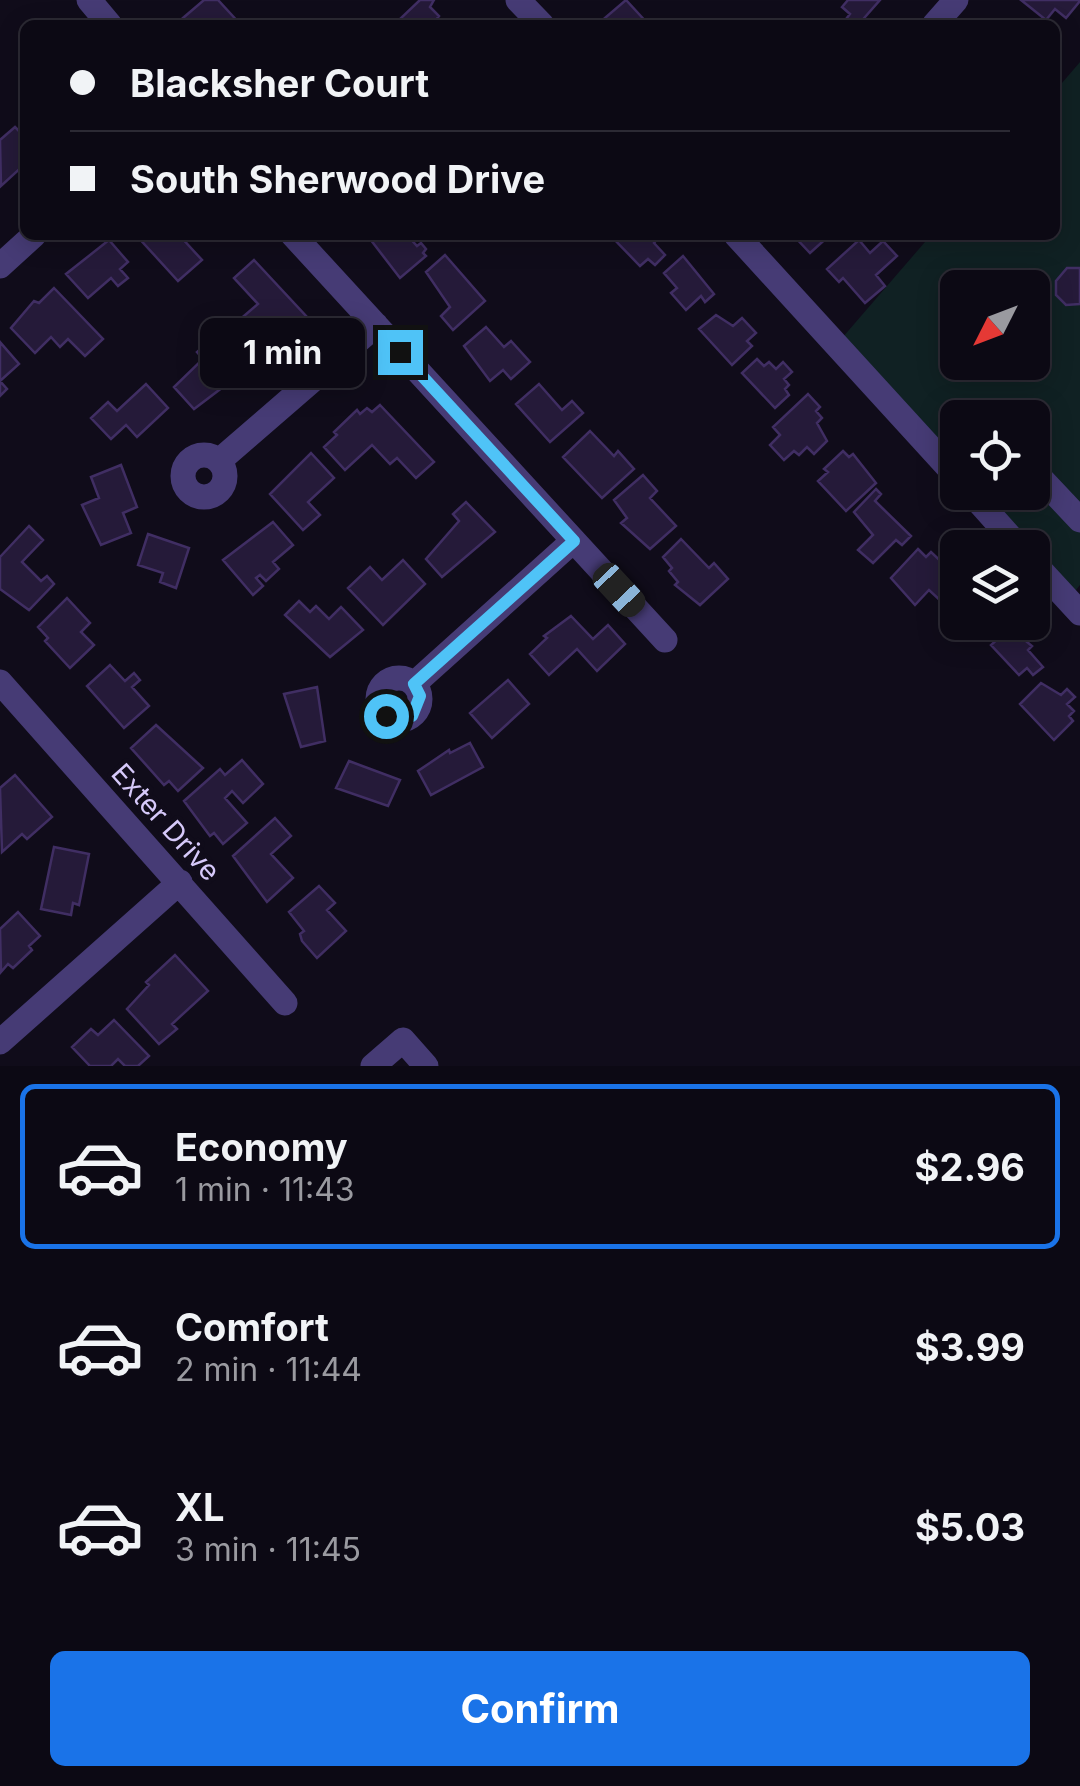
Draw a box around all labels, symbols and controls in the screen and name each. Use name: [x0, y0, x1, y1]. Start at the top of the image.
text: Blacksher Court: [130, 60, 429, 106]
text: South Sherwood Drive: [130, 156, 545, 202]
north arrow: [940, 270, 1050, 380]
map controls: [940, 270, 1050, 640]
callout: 1 min: [200, 317, 365, 387]
route end: [378, 330, 423, 375]
text: 1 min: [243, 333, 322, 372]
button: locate: [940, 400, 1050, 510]
button: layers: [940, 530, 1050, 640]
car: [588, 558, 650, 622]
route start: [364, 694, 409, 739]
street label: Exter Drive: [105, 756, 227, 888]
icon: car: [55, 1122, 145, 1212]
text: Economy: [175, 1124, 348, 1170]
text: $2.96: [915, 1144, 1025, 1190]
text: 1 min · 11:43: [175, 1170, 355, 1209]
icon: car: [55, 1302, 145, 1392]
text: Comfort: [175, 1304, 329, 1350]
text: $3.99: [915, 1324, 1025, 1370]
text: 2 min · 11:44: [175, 1350, 362, 1389]
icon: car: [55, 1482, 145, 1572]
text: XL: [175, 1484, 225, 1530]
text: $5.03: [915, 1504, 1025, 1550]
text: 3 min · 11:45: [175, 1530, 361, 1569]
button: Confirm: [50, 1651, 1030, 1766]

